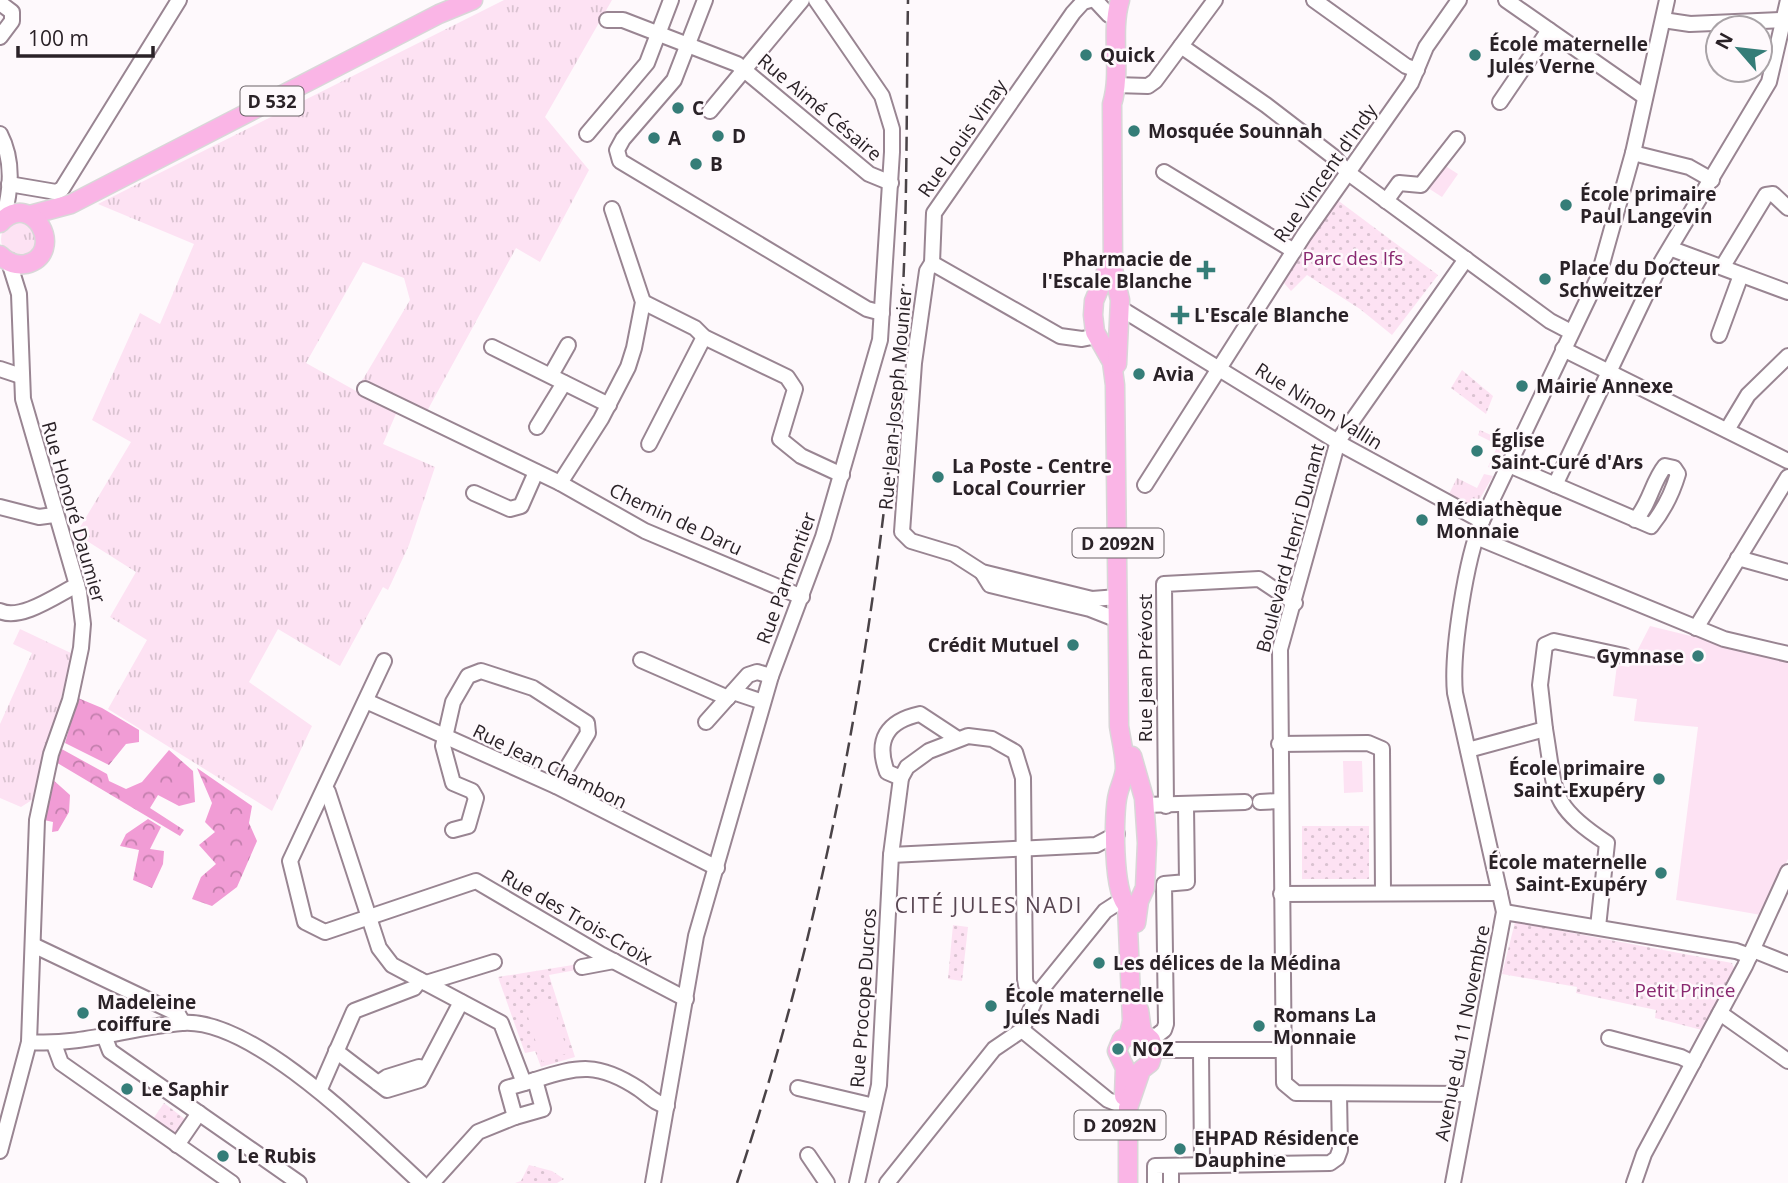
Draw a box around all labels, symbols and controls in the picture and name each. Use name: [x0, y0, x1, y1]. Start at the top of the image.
scale bar: [18, 14, 152, 58]
north arrow: [1704, 14, 1774, 84]
text: 100 m: [28, 24, 89, 52]
text: N: [1709, 28, 1739, 54]
place label: École maternelle Jules Verne: [1487, 31, 1648, 79]
place label: Quick: [1100, 42, 1155, 68]
street label: Rue Aimé Césaire: [752, 47, 888, 167]
marker: Quick: [1078, 47, 1094, 63]
marker: École maternelle Jules Verne: [1467, 47, 1483, 63]
street label: Rue Louis Vinay: [912, 73, 1013, 202]
road number: D 532: [240, 86, 304, 116]
place label: C: [692, 95, 704, 121]
street label: Rue Vincent d'Indy: [1267, 98, 1383, 248]
marker: C: [670, 100, 686, 116]
place label: Mosquée Sounnah: [1148, 118, 1323, 144]
place label: D: [732, 123, 746, 149]
marker: Mosquée Sounnah: [1126, 123, 1142, 139]
place label: A: [668, 125, 682, 151]
marker: D: [710, 128, 726, 144]
marker: A: [646, 130, 662, 146]
place label: B: [710, 151, 723, 177]
marker: B: [688, 156, 704, 172]
place label: École primaire Paul Langevin: [1580, 181, 1716, 229]
marker: École primaire Paul Langevin: [1558, 197, 1574, 213]
park label: Parc des Ifs: [1303, 245, 1403, 271]
place label: Pharmacie de l'Escale Blanche: [1042, 246, 1192, 294]
place label: Place du Docteur Schweitzer: [1559, 255, 1720, 303]
marker: Pharmacie de l'Escale Blanche: [1198, 262, 1214, 278]
marker: Place du Docteur Schweitzer: [1537, 271, 1553, 287]
street label: Rue Jean-Joseph Mounier: [872, 287, 918, 511]
place label: L'Escale Blanche: [1194, 302, 1349, 328]
marker: L'Escale Blanche: [1172, 307, 1188, 323]
street label: Rue Ninon Vallin: [1250, 356, 1388, 456]
place label: Avia: [1153, 361, 1194, 387]
marker: Avia: [1131, 366, 1147, 382]
place label: Mairie Annexe: [1536, 373, 1673, 399]
marker: Mairie Annexe: [1514, 378, 1530, 394]
street label: Rue Honoré Daumier: [36, 418, 112, 606]
place label: Église Saint-Curé d'Ars: [1491, 427, 1643, 475]
street label: Boulevard Henri Dunant: [1250, 441, 1330, 655]
marker: Église Saint-Curé d'Ars: [1469, 443, 1485, 459]
place label: La Poste - Centre Local Courrier: [952, 453, 1112, 501]
marker: La Poste - Centre Local Courrier: [930, 469, 946, 485]
street label: Chemin de Daru: [605, 477, 747, 561]
place label: Médiathèque Monnaie: [1436, 496, 1562, 544]
street label: Rue Parmentier: [750, 508, 822, 648]
marker: Médiathèque Monnaie: [1414, 512, 1430, 528]
road number: D 2092N: [1072, 528, 1164, 558]
street label: Rue Jean Prévost: [1132, 594, 1158, 742]
place label: Crédit Mutuel: [928, 632, 1059, 658]
marker: Crédit Mutuel: [1065, 637, 1081, 653]
place label: Gymnase: [1596, 643, 1684, 669]
marker: Gymnase: [1690, 648, 1706, 664]
street label: Rue Jean Chambon: [469, 717, 631, 815]
place label: École primaire Saint-Exupéry: [1509, 755, 1645, 803]
marker: École primaire Saint-Exupéry: [1651, 771, 1667, 787]
place label: École maternelle Saint-Exupéry: [1488, 849, 1647, 897]
street label: Rue des Trois-Croix: [497, 863, 658, 971]
marker: École maternelle Saint-Exupéry: [1653, 865, 1669, 881]
district label: CITÉ JULES NADI: [895, 891, 1083, 919]
street label: Rue Procope Ducros: [844, 907, 882, 1089]
street label: Avenue du 11 Novembre: [1428, 923, 1496, 1143]
place label: Les délices de la Médina: [1113, 950, 1341, 976]
marker: Les délices de la Médina: [1091, 955, 1107, 971]
park label: Petit Prince: [1635, 977, 1735, 1003]
place label: École maternelle Jules Nadi: [1003, 982, 1164, 1030]
place label: Madeleine coiffure: [97, 989, 196, 1037]
marker: École maternelle Jules Nadi: [983, 998, 999, 1014]
place label: Romans La Monnaie: [1273, 1002, 1377, 1050]
marker: Madeleine coiffure: [75, 1005, 91, 1021]
marker: Romans La Monnaie: [1251, 1018, 1267, 1034]
place label: NOZ: [1132, 1036, 1174, 1062]
marker: NOZ: [1110, 1041, 1126, 1057]
place label: Le Saphir: [141, 1076, 229, 1102]
marker: Le Saphir: [119, 1081, 135, 1097]
road number: D 2092N: [1074, 1110, 1166, 1140]
place label: EHPAD Résidence Dauphine: [1194, 1125, 1359, 1173]
marker: EHPAD Résidence Dauphine: [1172, 1141, 1188, 1157]
place label: Le Rubis: [237, 1143, 316, 1169]
marker: Le Rubis: [215, 1148, 231, 1164]

